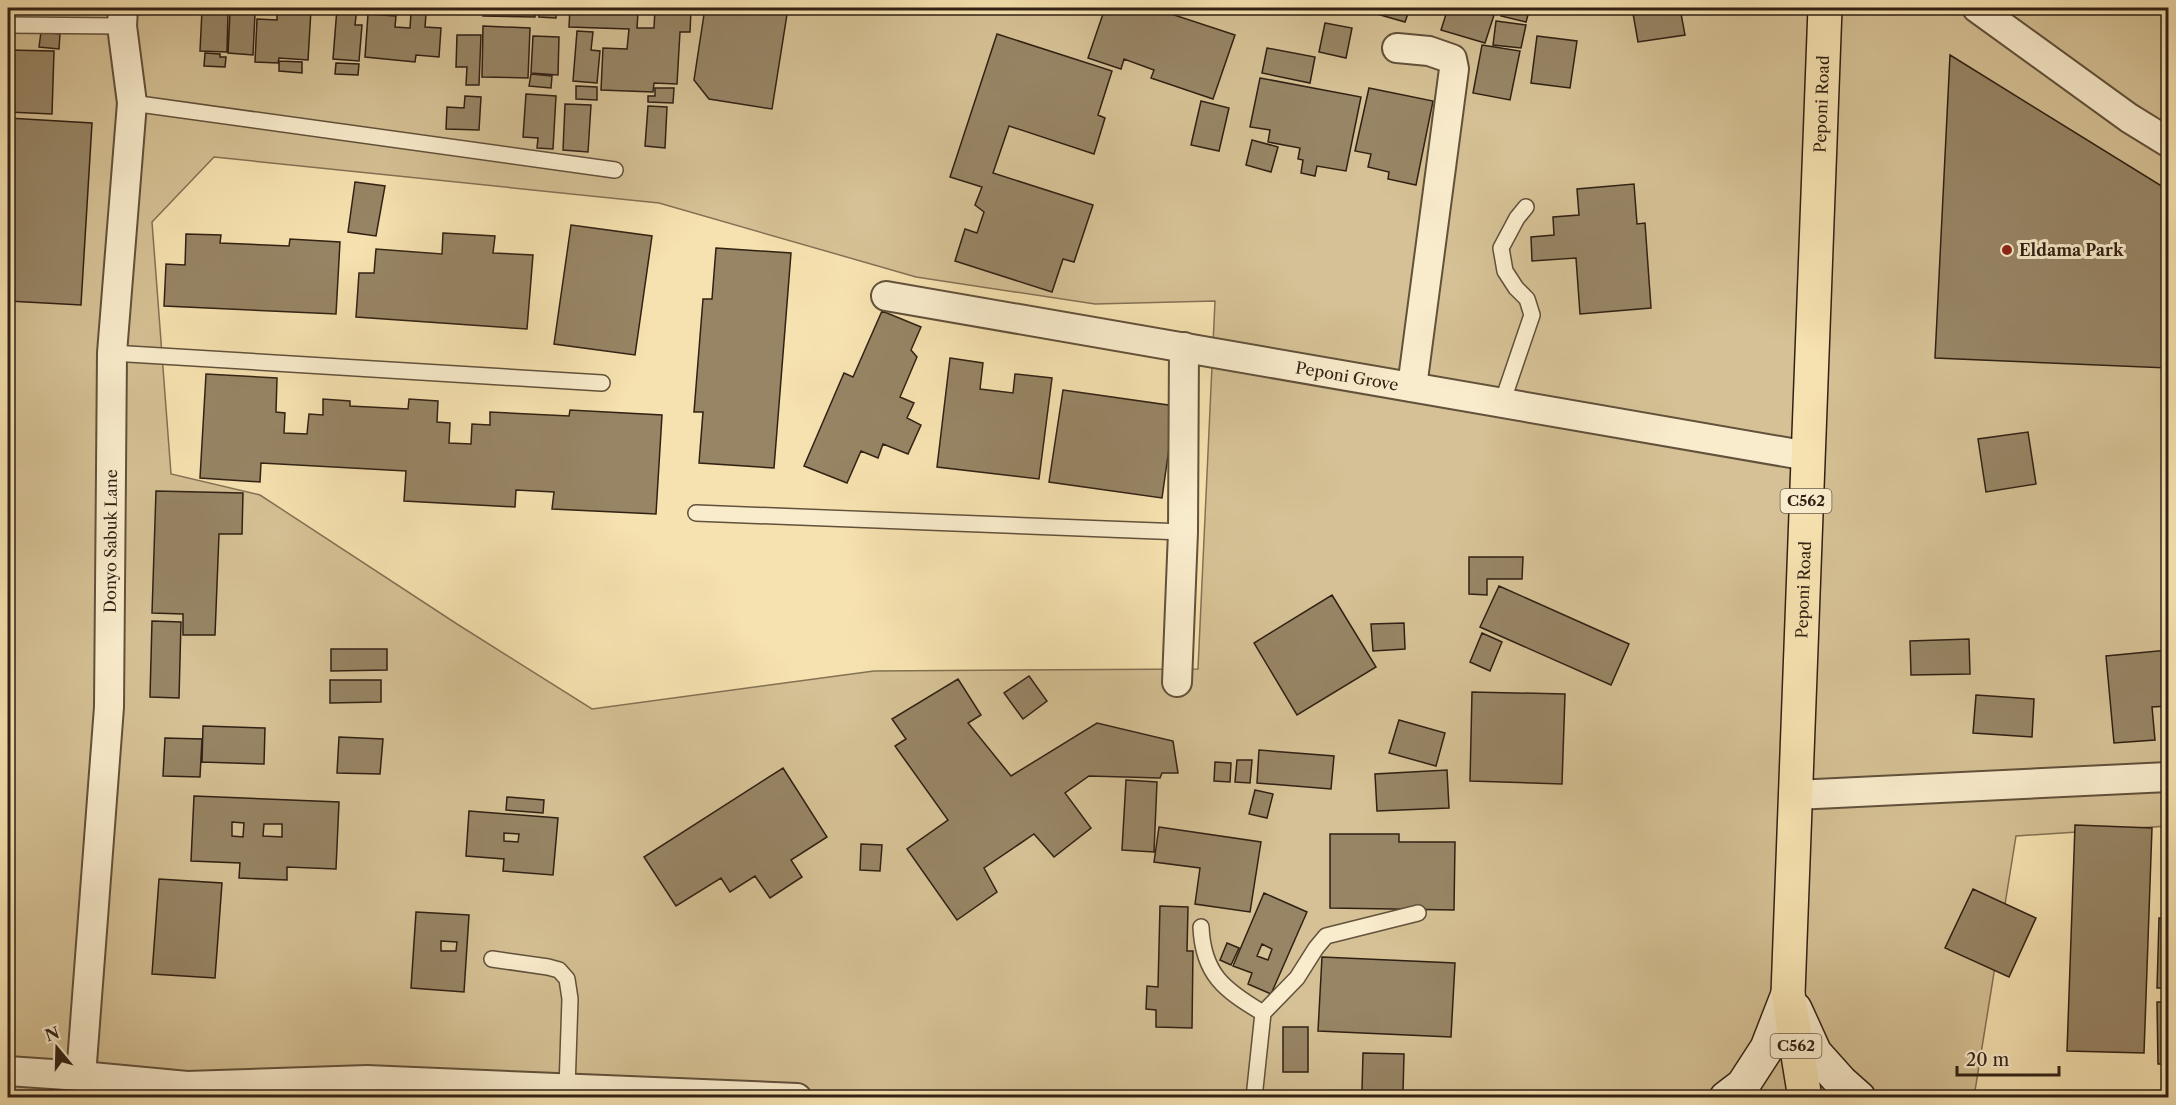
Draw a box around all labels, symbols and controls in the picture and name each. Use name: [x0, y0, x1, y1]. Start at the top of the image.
street label: Peponi Road: [1810, 55, 1833, 153]
place label: Eldama Park: [2019, 240, 2124, 260]
marker: Eldama Park: [2000, 243, 2014, 257]
street label: Peponi Grove: [1294, 357, 1400, 395]
street label: Donyo Sabuk Lane: [100, 469, 121, 613]
road number: C562: [1780, 489, 1832, 513]
street label: Peponi Road: [1791, 540, 1815, 639]
north arrow: [27, 1018, 87, 1078]
text: N: [42, 1022, 62, 1046]
road number: C562: [1770, 1034, 1822, 1058]
scale bar: [1957, 1039, 2059, 1077]
text: 20 m: [1966, 1049, 2010, 1071]

